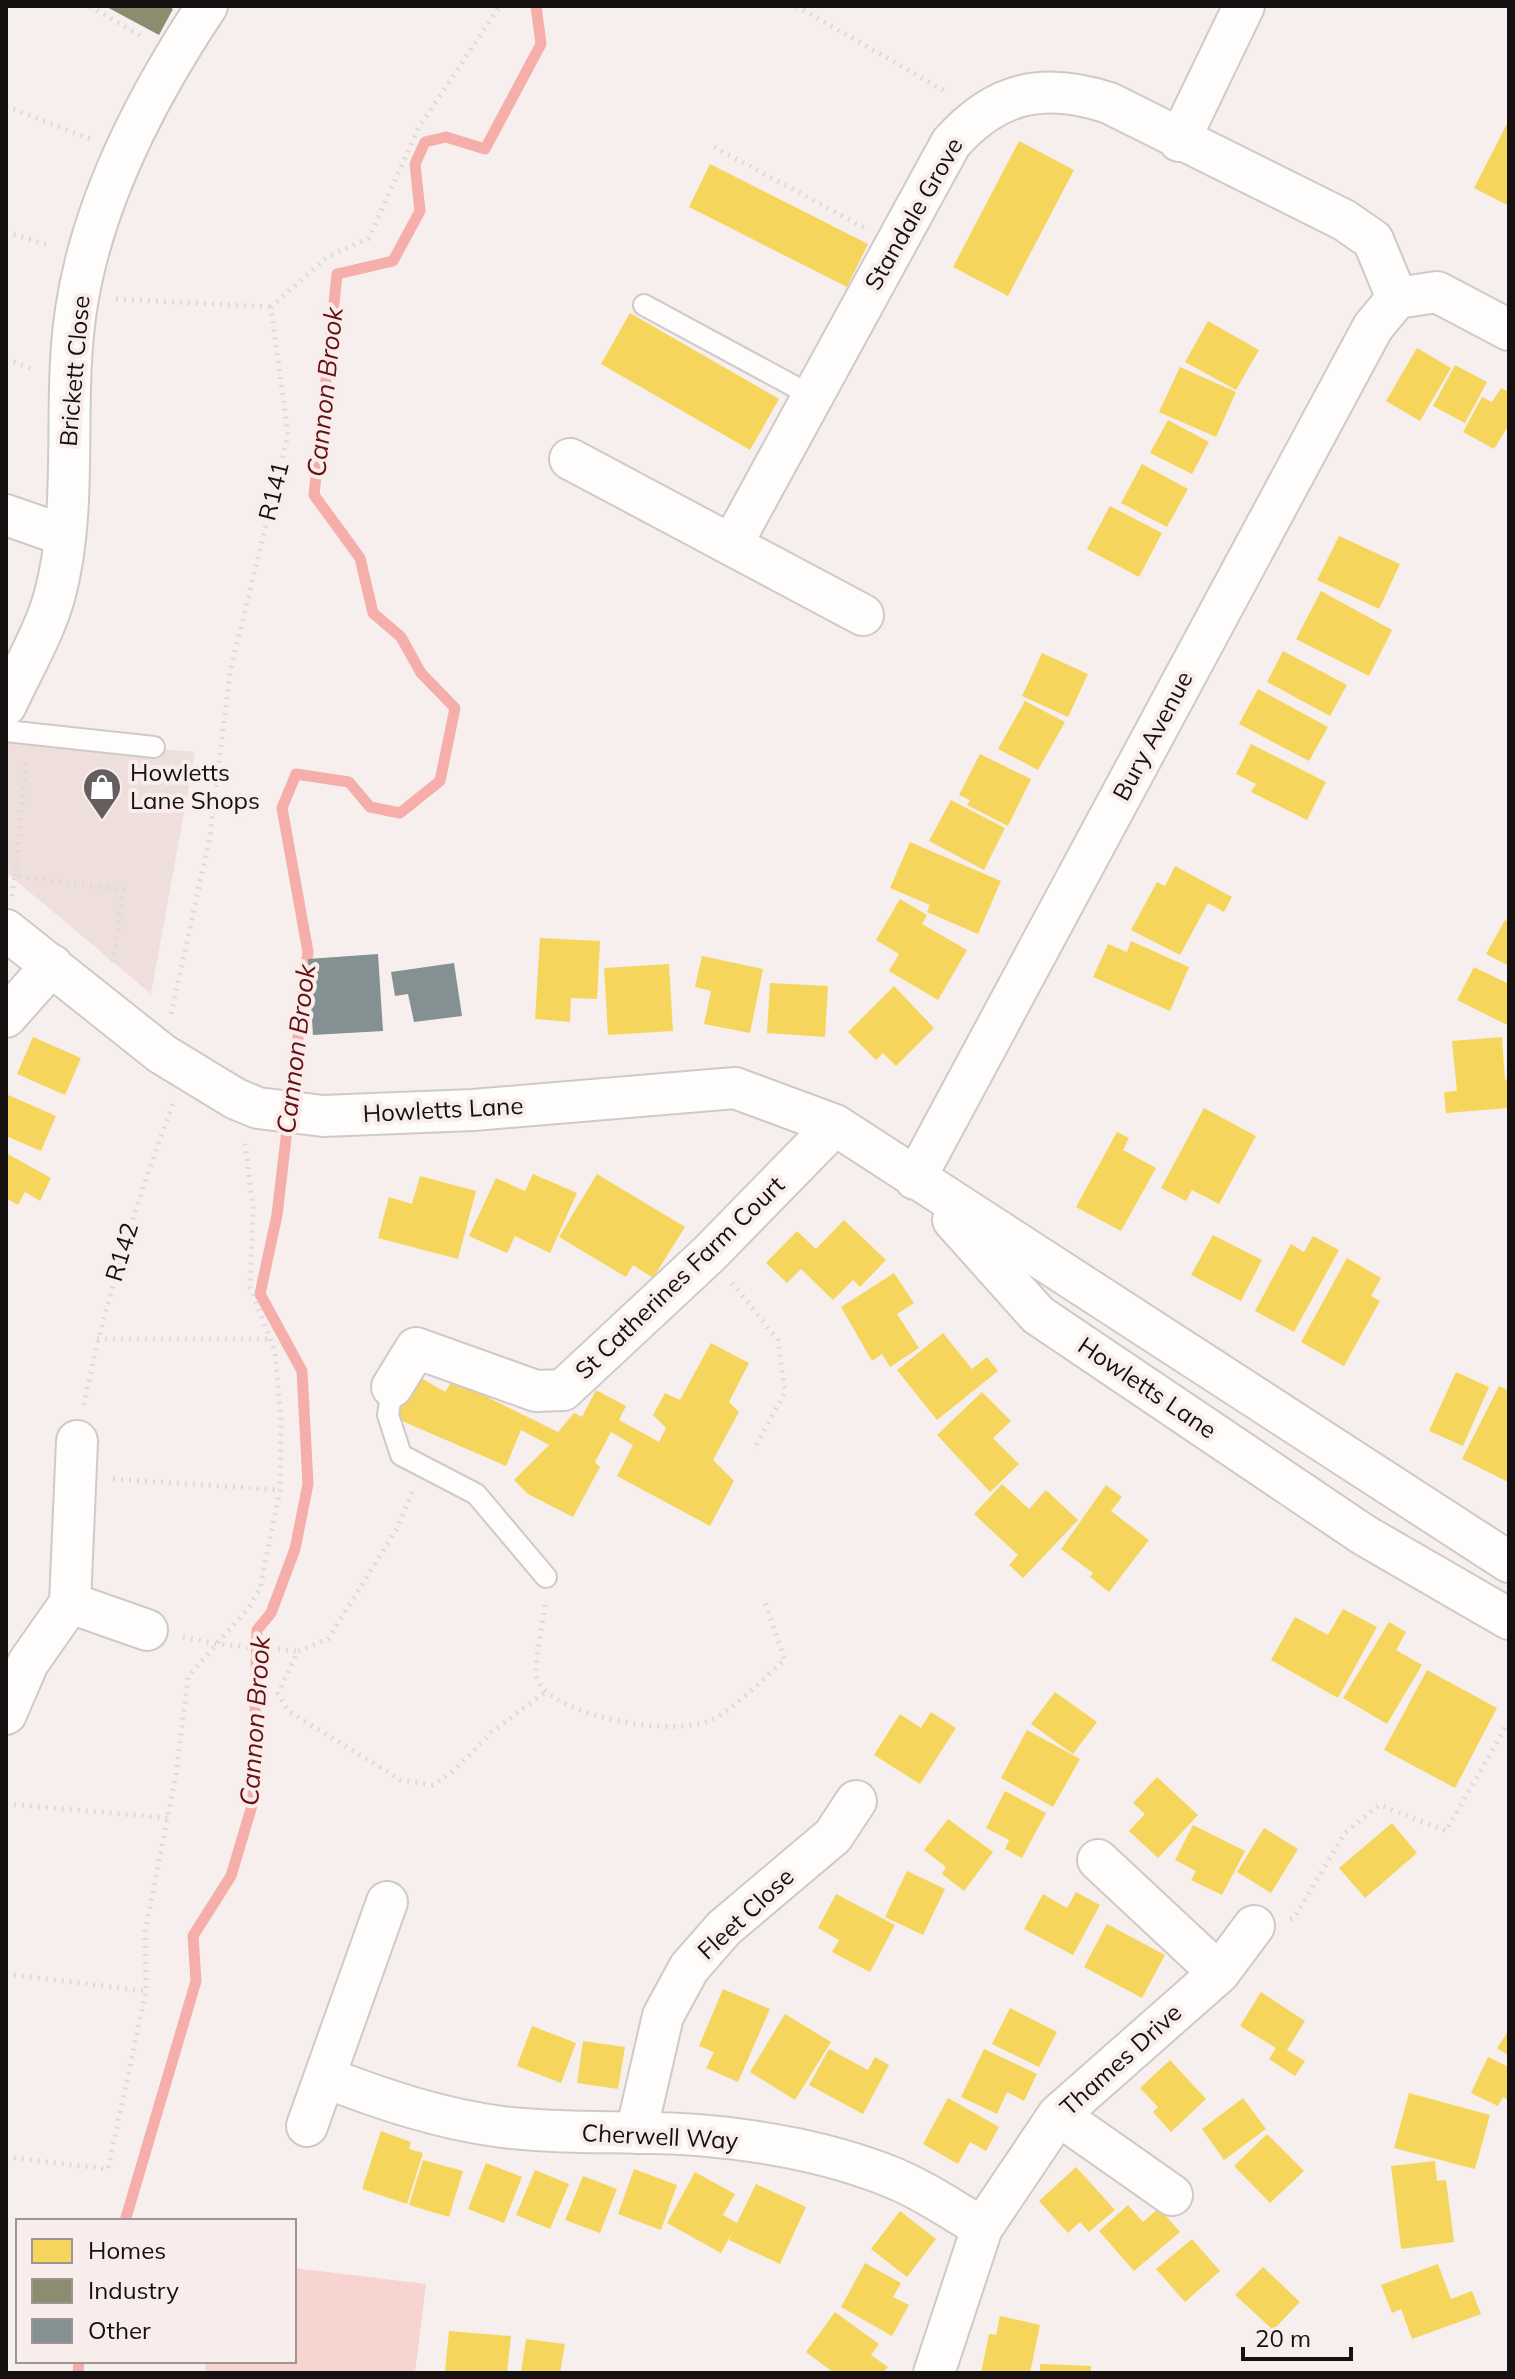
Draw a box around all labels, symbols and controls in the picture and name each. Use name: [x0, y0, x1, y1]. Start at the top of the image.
street label: Standale Grove: [857, 132, 969, 295]
street label: Brickett Close: [52, 294, 96, 448]
water label: Cannon Brook: [299, 305, 350, 478]
street label: R141: [251, 458, 295, 523]
street label: Bury Avenue: [1105, 666, 1199, 805]
place label: Howletts Lane Shops: [130, 757, 260, 815]
shop icon: Howletts Lane Shops: [81, 766, 123, 821]
water label: Cannon Brook: [269, 962, 322, 1135]
street label: Howletts Lane: [362, 1090, 524, 1128]
street label: St Catherines Farm Court: [568, 1169, 790, 1385]
street label: R142: [98, 1219, 144, 1285]
street label: Howletts Lane: [1073, 1330, 1223, 1445]
water label: Cannon Brook: [232, 1634, 277, 1807]
street label: Fleet Close: [691, 1861, 800, 1965]
street label: Thames Drive: [1053, 1997, 1187, 2122]
street label: Cherwell Way: [581, 2117, 739, 2155]
legend: [16, 2219, 296, 2363]
text: Homes: [88, 2235, 166, 2265]
text: Industry: [88, 2275, 179, 2305]
scale bar: [1243, 2311, 1351, 2361]
text: Other: [88, 2315, 151, 2345]
text: 20 m: [1255, 2323, 1311, 2353]

